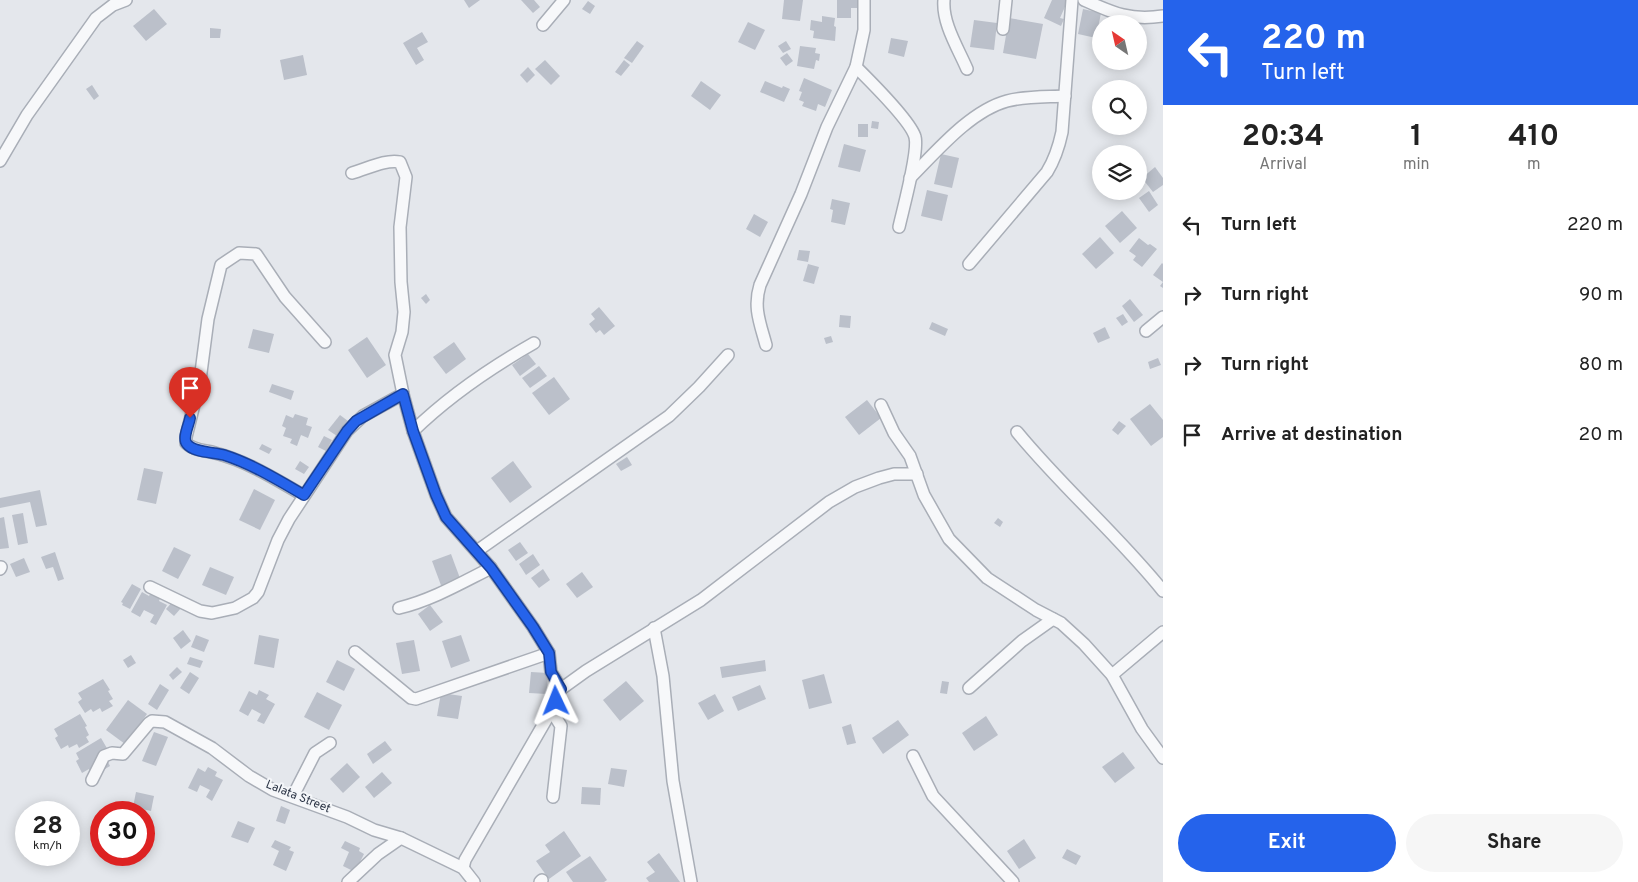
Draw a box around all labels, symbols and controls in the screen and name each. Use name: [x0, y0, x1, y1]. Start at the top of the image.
north arrow: [1092, 15, 1148, 70]
map controls: [1092, 15, 1147, 200]
text: 220 m: [1261, 17, 1366, 61]
icon: left: [1178, 20, 1243, 85]
text: Turn left: [1261, 60, 1344, 87]
button: search: [1092, 80, 1147, 135]
text: 20:34: [1242, 119, 1324, 156]
text: 1: [1410, 119, 1422, 156]
text: 410: [1508, 119, 1559, 156]
button: layers: [1092, 145, 1147, 200]
text: Arrival: [1259, 155, 1307, 175]
text: min: [1403, 155, 1430, 175]
text: m: [1527, 155, 1541, 175]
icon: left: [1178, 211, 1206, 239]
text: Turn left: [1221, 213, 1297, 237]
text: 220 m: [1567, 213, 1623, 237]
icon: right: [1178, 281, 1206, 309]
text: Turn right: [1221, 283, 1309, 307]
text: 90 m: [1579, 283, 1623, 307]
icon: right: [1178, 351, 1206, 379]
text: Turn right: [1221, 353, 1309, 377]
text: 80 m: [1579, 353, 1623, 377]
pin: [169, 367, 211, 418]
icon: arrive: [176, 374, 204, 402]
icon: arrive: [1178, 421, 1206, 449]
text: Arrive at destination: [1221, 423, 1402, 447]
text: 20 m: [1579, 423, 1623, 447]
position arrow: [529, 674, 581, 726]
street label: Lalata Street: [263, 777, 333, 817]
speed limit sign: 30: [90, 801, 155, 866]
text: 28: [32, 811, 63, 843]
button: Exit: [1178, 814, 1396, 872]
button: Share: [1406, 814, 1623, 872]
text: km/h: [33, 838, 62, 854]

